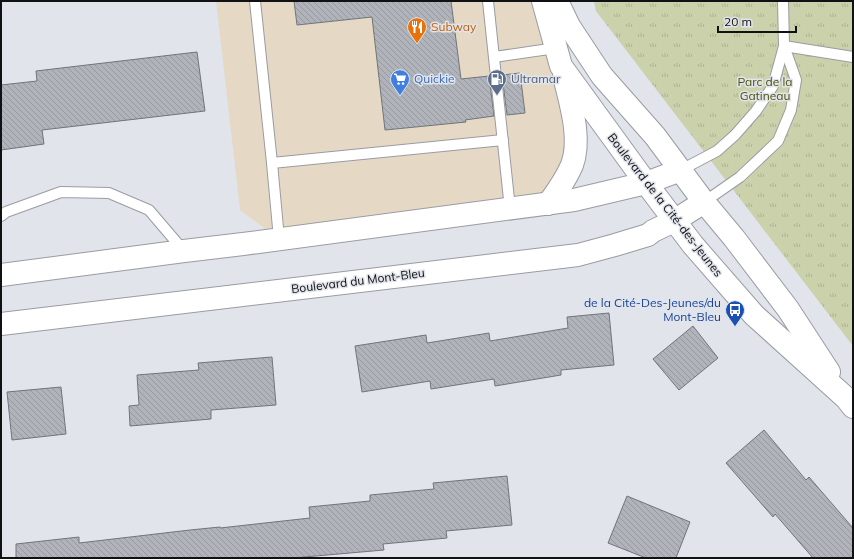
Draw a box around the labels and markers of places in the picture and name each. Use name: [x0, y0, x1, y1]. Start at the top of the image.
restaurant icon: Subway: [406, 16, 428, 44]
place label: Subway: [431, 19, 477, 34]
supermarket icon: Quickie: [389, 68, 411, 96]
fuel station icon: Ultramar: [486, 68, 508, 96]
place label: Quickie: [414, 71, 455, 86]
place label: Ultramar: [511, 71, 561, 86]
place label: de la Cité-Des-Jeunes/du Mont-Bleu: [584, 295, 721, 324]
bus stop icon: de la Cité-Des-Jeunes/du Mont-Bleu: [724, 299, 746, 327]

